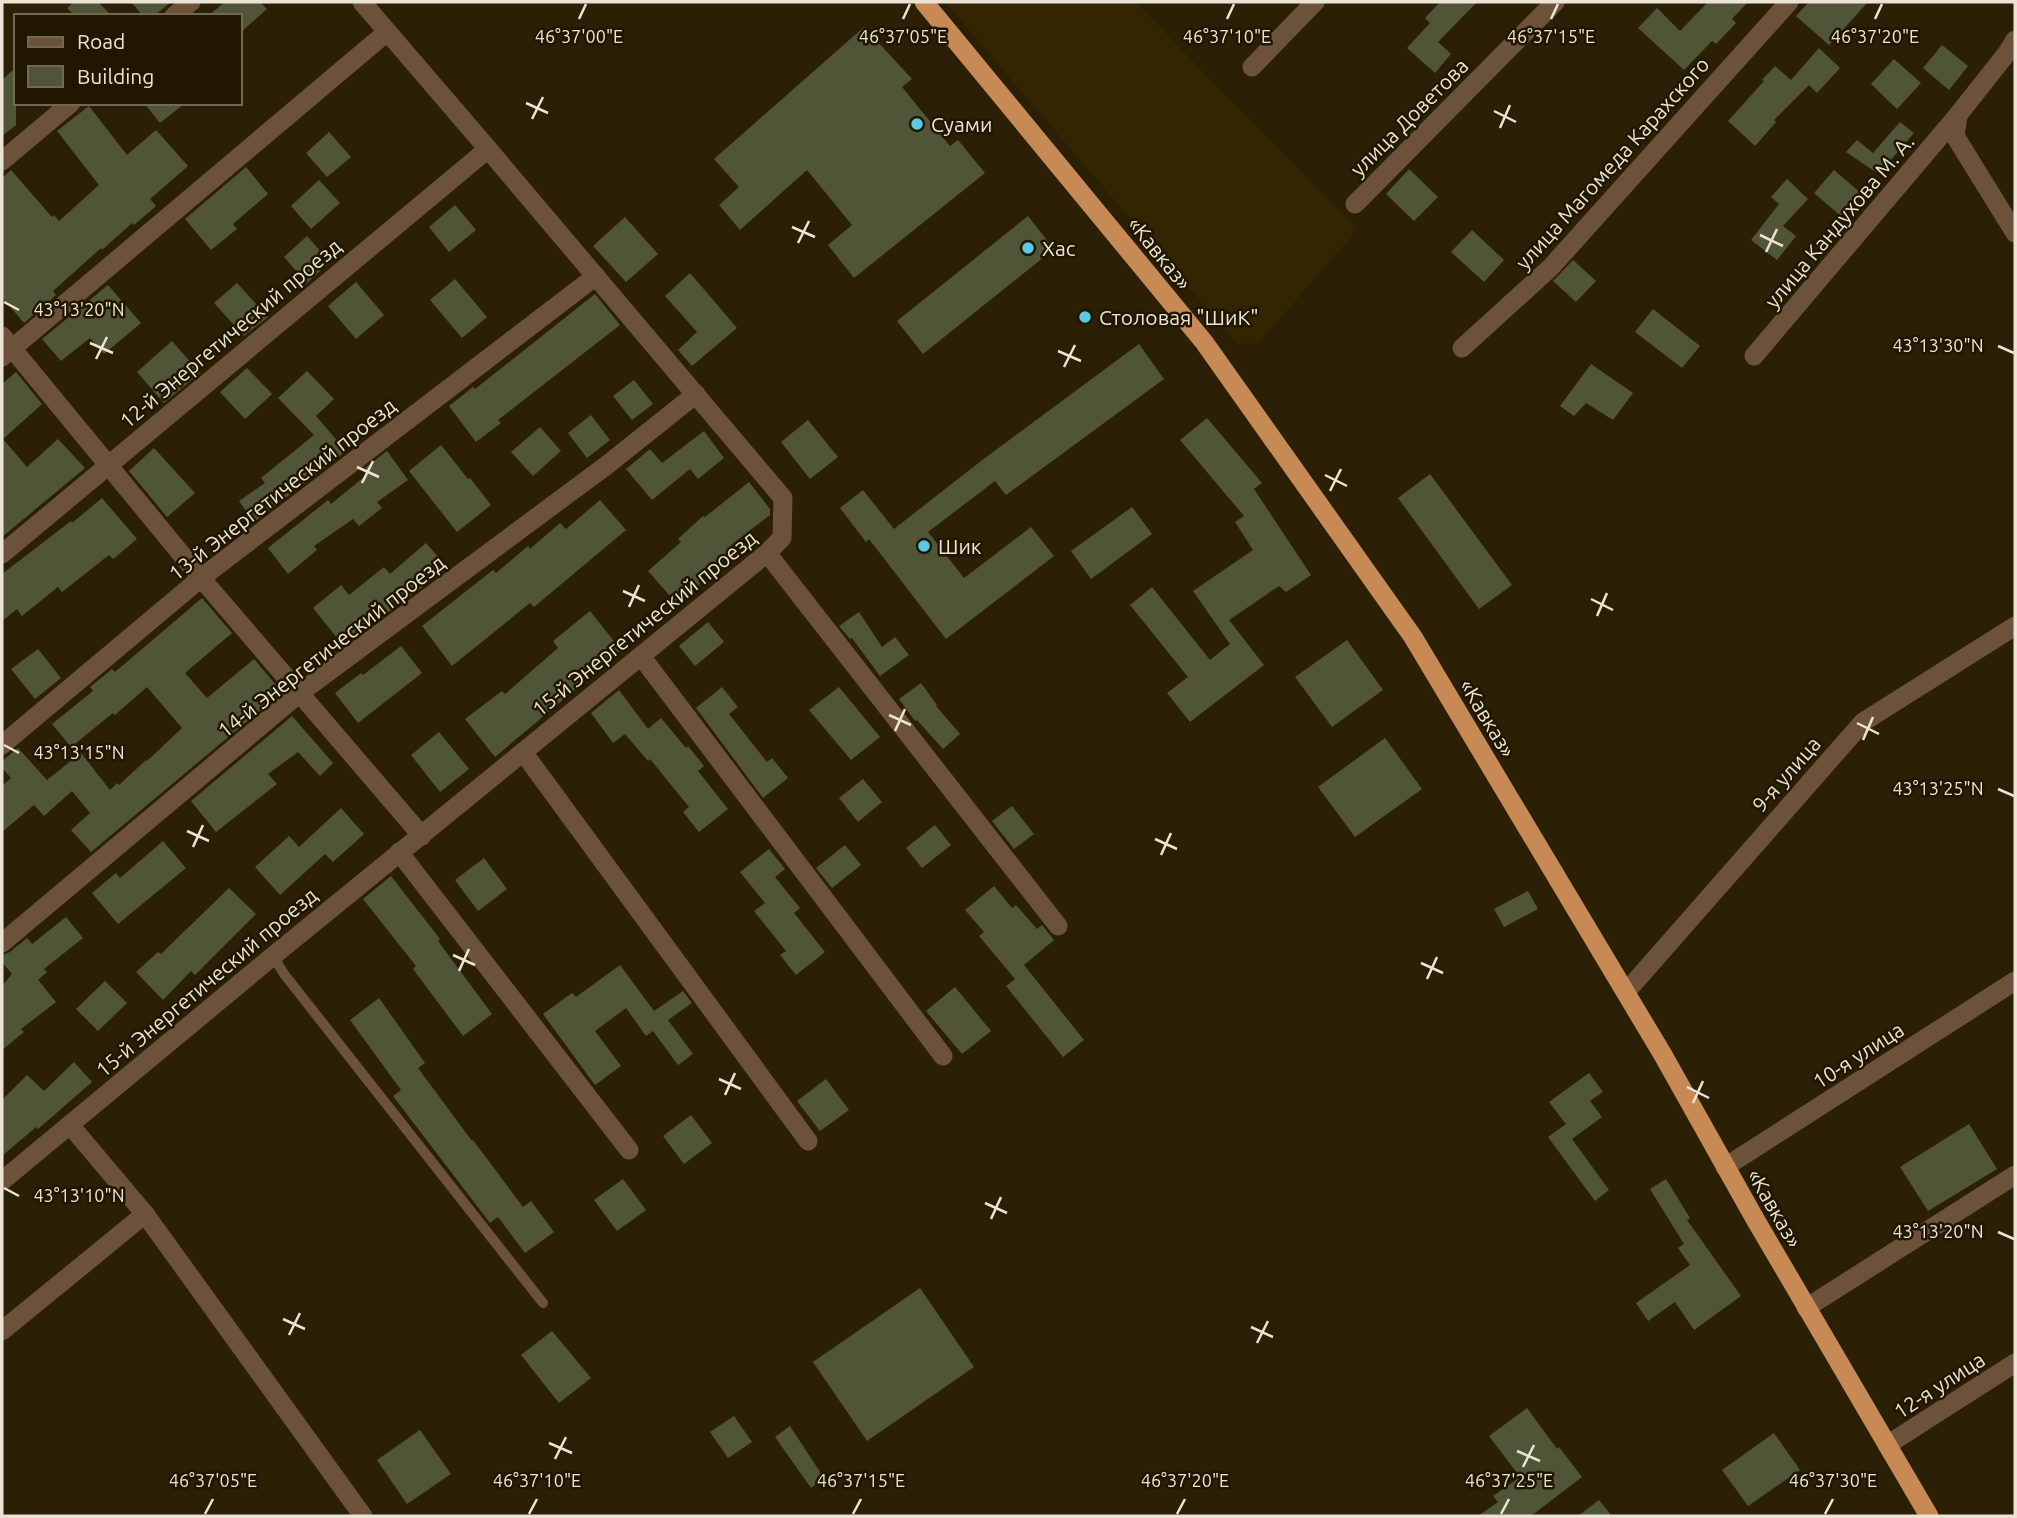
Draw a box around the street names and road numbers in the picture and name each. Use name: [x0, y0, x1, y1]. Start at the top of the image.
street label: улица Магомеда Карахского: [1510, 52, 1714, 274]
street label: улица Доветова: [1345, 53, 1473, 181]
street label: улица Кандухова М. А.: [1759, 129, 1919, 313]
street label: «Кавказ»: [1123, 212, 1197, 294]
street label: 12-й Энергетический проезд: [115, 233, 345, 433]
street label: 13-й Энергетический проезд: [164, 393, 400, 585]
street label: 15-й Энергетический проезд: [527, 525, 761, 721]
street label: 14-й Энергетический проезд: [213, 550, 449, 742]
street label: «Кавказ»: [1455, 675, 1521, 761]
street label: 9-я улица: [1747, 732, 1825, 816]
street label: 15-й Энергетический проезд: [91, 882, 321, 1082]
street label: 10-я улица: [1808, 1017, 1908, 1093]
street label: «Кавказ»: [1743, 1165, 1807, 1252]
street label: 12-я улица: [1889, 1347, 1989, 1423]

